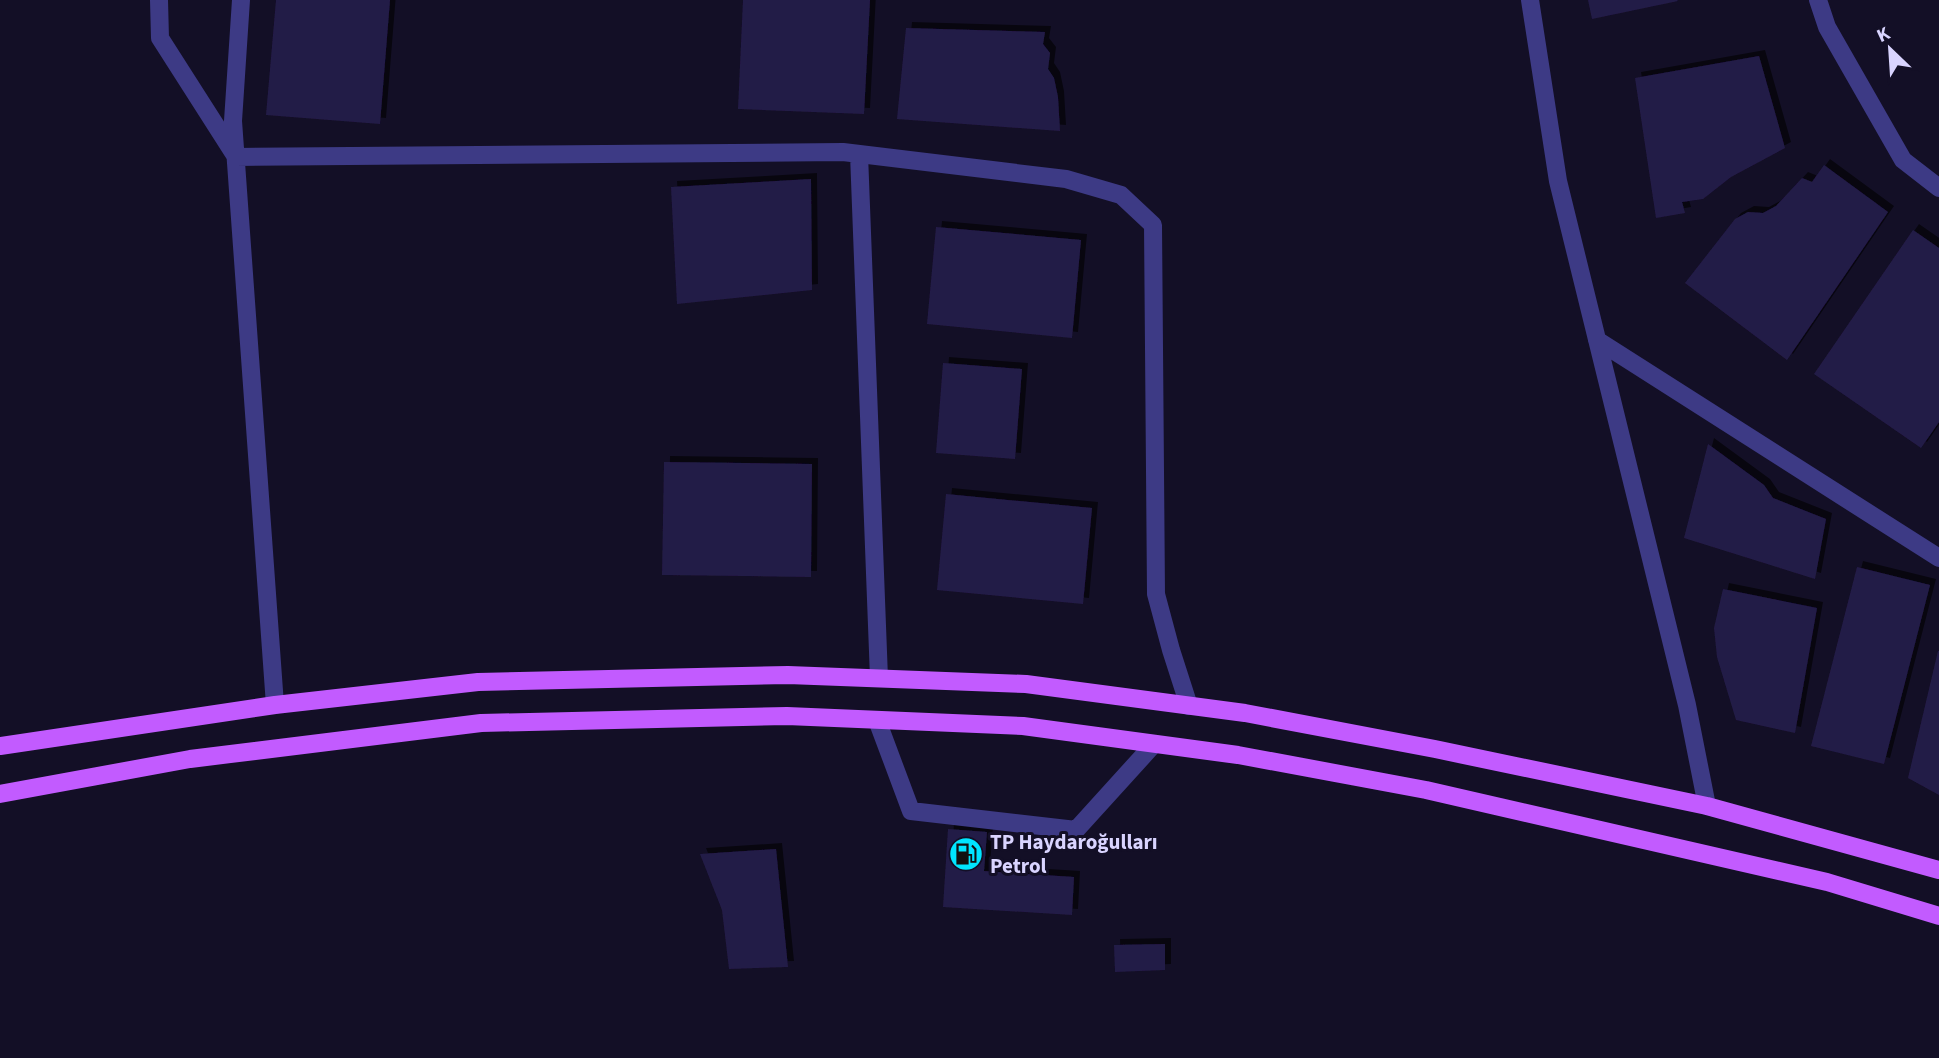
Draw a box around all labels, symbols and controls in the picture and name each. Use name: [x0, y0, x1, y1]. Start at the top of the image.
north arrow: [1855, 14, 1925, 84]
text: K: [1872, 20, 1895, 50]
place label: TP Haydaroğulları Petrol: [990, 827, 1158, 881]
fuel station icon: TP Haydaroğulları Petrol: [947, 835, 985, 873]

